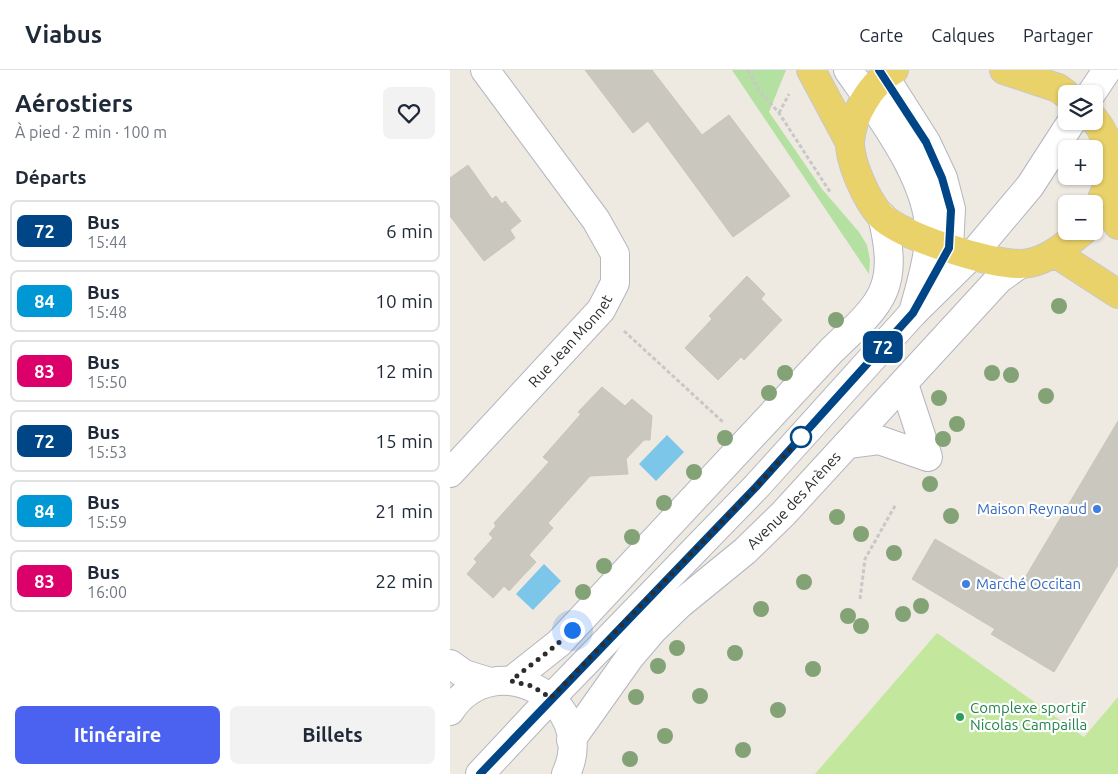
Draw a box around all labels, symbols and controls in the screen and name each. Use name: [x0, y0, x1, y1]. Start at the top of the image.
text: Viabus: [25, 21, 102, 48]
text: Carte: [859, 25, 903, 45]
text: Calques: [931, 25, 995, 45]
text: Partager: [1023, 25, 1093, 45]
map controls: [1058, 85, 1103, 240]
button: layers: [1058, 85, 1103, 130]
button: heart: [383, 87, 435, 139]
text: Aérostiers: [15, 90, 133, 117]
text: À pied · 2 min · 100 m: [15, 123, 167, 141]
button: +: [1058, 140, 1103, 185]
text: Départs: [15, 166, 86, 188]
button: −: [1058, 195, 1103, 240]
text: Bus: [87, 211, 120, 233]
text: 6 min: [386, 220, 433, 242]
text: 72: [34, 221, 55, 241]
text: 15:44: [87, 233, 127, 251]
text: Bus: [87, 281, 120, 303]
text: 10 min: [375, 290, 433, 312]
text: 84: [34, 291, 55, 311]
street label: Rue Jean Monnet: [525, 292, 615, 390]
text: 15:48: [87, 303, 127, 321]
line badge: 72: [860, 331, 906, 363]
text: 72: [873, 337, 893, 357]
text: Bus: [87, 351, 120, 373]
text: 12 min: [375, 360, 433, 382]
text: 83: [34, 361, 55, 381]
text: 15:50: [87, 373, 127, 391]
text: Bus: [87, 421, 120, 443]
unlabelled marker: [790, 426, 812, 448]
text: 15 min: [375, 430, 433, 452]
text: 72: [34, 431, 55, 451]
text: 15:53: [87, 443, 127, 461]
street label: Avenue des Arènes: [743, 448, 844, 552]
text: Bus: [87, 491, 120, 513]
text: 21 min: [375, 500, 433, 522]
place label: Maison Reynaud: [977, 500, 1087, 517]
text: 84: [34, 501, 55, 521]
marker: Maison Reynaud: [1091, 503, 1103, 515]
text: 15:59: [87, 513, 127, 531]
text: Bus: [87, 561, 120, 583]
text: 22 min: [375, 570, 433, 592]
text: 83: [34, 571, 55, 591]
place label: Marché Occitan: [976, 575, 1081, 592]
marker: Marché Occitan: [960, 578, 972, 590]
text: 16:00: [87, 583, 127, 601]
your location: [560, 618, 585, 643]
place label: Complexe sportif Nicolas Campailla: [970, 699, 1087, 733]
button: Itinéraire: [15, 706, 220, 764]
button: Billets: [230, 706, 435, 764]
marker: Complexe sportif Nicolas Campailla: [954, 711, 966, 723]

